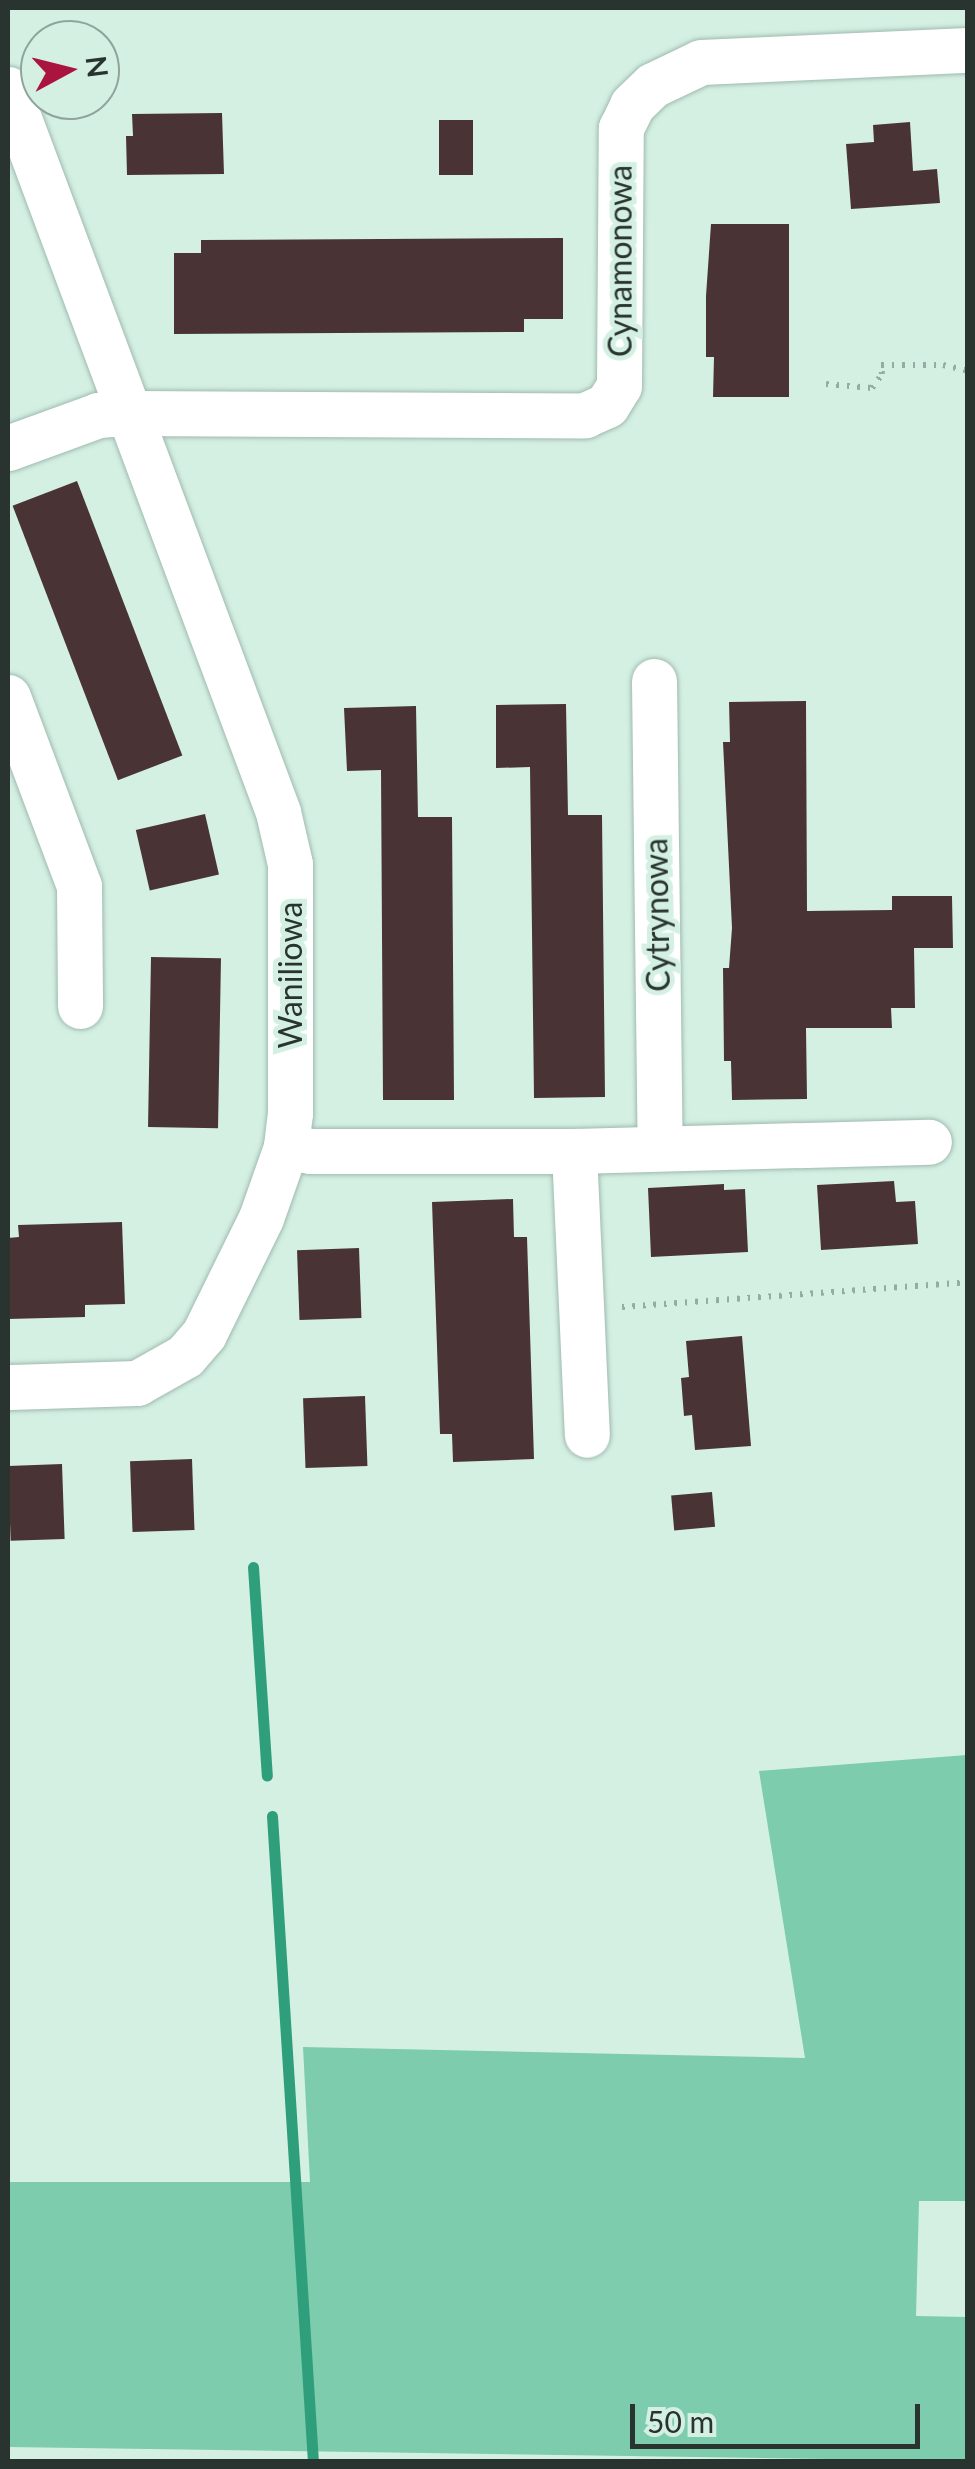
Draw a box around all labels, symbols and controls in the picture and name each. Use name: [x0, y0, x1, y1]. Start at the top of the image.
north arrow: [20, 20, 120, 120]
text: N: [80, 54, 116, 79]
street label: Cynamonowa: [601, 165, 639, 357]
street label: Cytrynowa: [636, 838, 678, 992]
street label: Waniliowa: [271, 902, 309, 1048]
scale bar: [635, 2384, 925, 2446]
text: 50 m: [647, 2403, 714, 2439]

